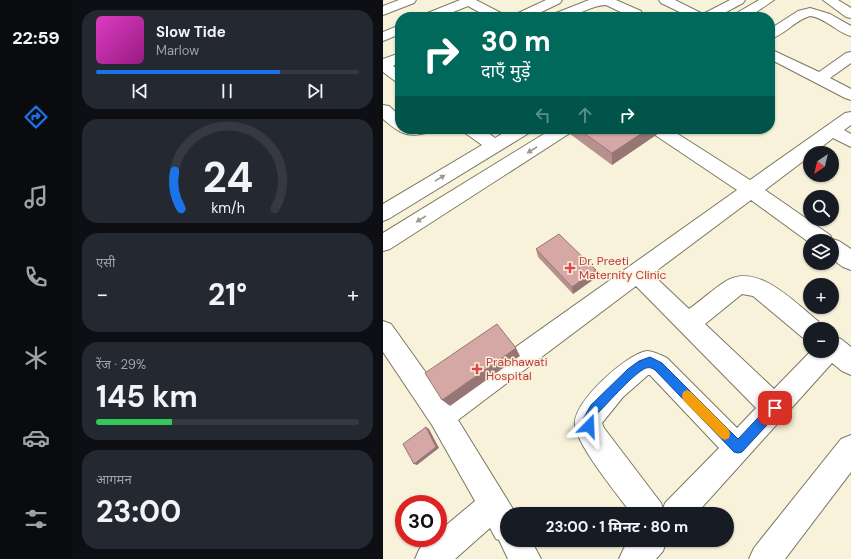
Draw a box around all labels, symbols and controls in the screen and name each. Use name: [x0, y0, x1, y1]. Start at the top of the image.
text: Slow Tide: [156, 22, 226, 42]
text: 30 m: [481, 23, 551, 60]
text: 22:59: [12, 26, 60, 50]
icon: right: [415, 28, 467, 80]
text: Marlow: [156, 42, 199, 59]
text: दाएँ मुड़ें: [481, 59, 530, 83]
icon: previous: [129, 80, 151, 102]
icon: pause: [216, 80, 238, 102]
icon: next: [304, 80, 326, 102]
icon: directions: [22, 103, 50, 131]
icon: left: [532, 104, 554, 126]
icon: ahead: [574, 104, 596, 126]
icon: right: [616, 104, 638, 126]
one-way arrow: [526, 146, 537, 154]
north arrow: [803, 146, 839, 182]
map controls: [803, 146, 839, 358]
text: 24: [202, 151, 253, 205]
one-way arrow: [434, 175, 446, 182]
icon: music: [22, 183, 50, 211]
button: search: [803, 190, 839, 226]
text: km/h: [211, 198, 244, 216]
one-way arrow: [416, 215, 427, 223]
button: layers: [803, 234, 839, 270]
place label: Dr. Preeti Maternity Clinic: [579, 253, 667, 283]
text: एसी: [96, 254, 115, 271]
marker: Dr. Preeti Maternity Clinic: [564, 262, 576, 274]
icon: phone: [22, 263, 50, 291]
text: 21°: [208, 275, 247, 314]
button: +: [803, 278, 839, 314]
text: −: [96, 280, 108, 309]
text: +: [347, 280, 359, 309]
button: −: [803, 322, 839, 358]
icon: climate: [22, 344, 50, 372]
place label: Prabhawati Hospital: [486, 354, 548, 384]
text: रेंज · 29%: [96, 356, 146, 373]
marker: Prabhawati Hospital: [471, 363, 483, 375]
text: 145 km: [96, 377, 198, 416]
pin: [758, 391, 792, 425]
icon: arrive: [764, 397, 786, 419]
position arrow: [568, 405, 610, 447]
icon: car: [22, 424, 50, 452]
text: आगमन: [96, 471, 132, 488]
text: 23:00: [96, 492, 181, 531]
speed limit sign: 30: [395, 495, 447, 547]
icon: filters: [22, 505, 50, 533]
text: 23:00 · 1 मिनट · 80 m: [546, 517, 688, 537]

